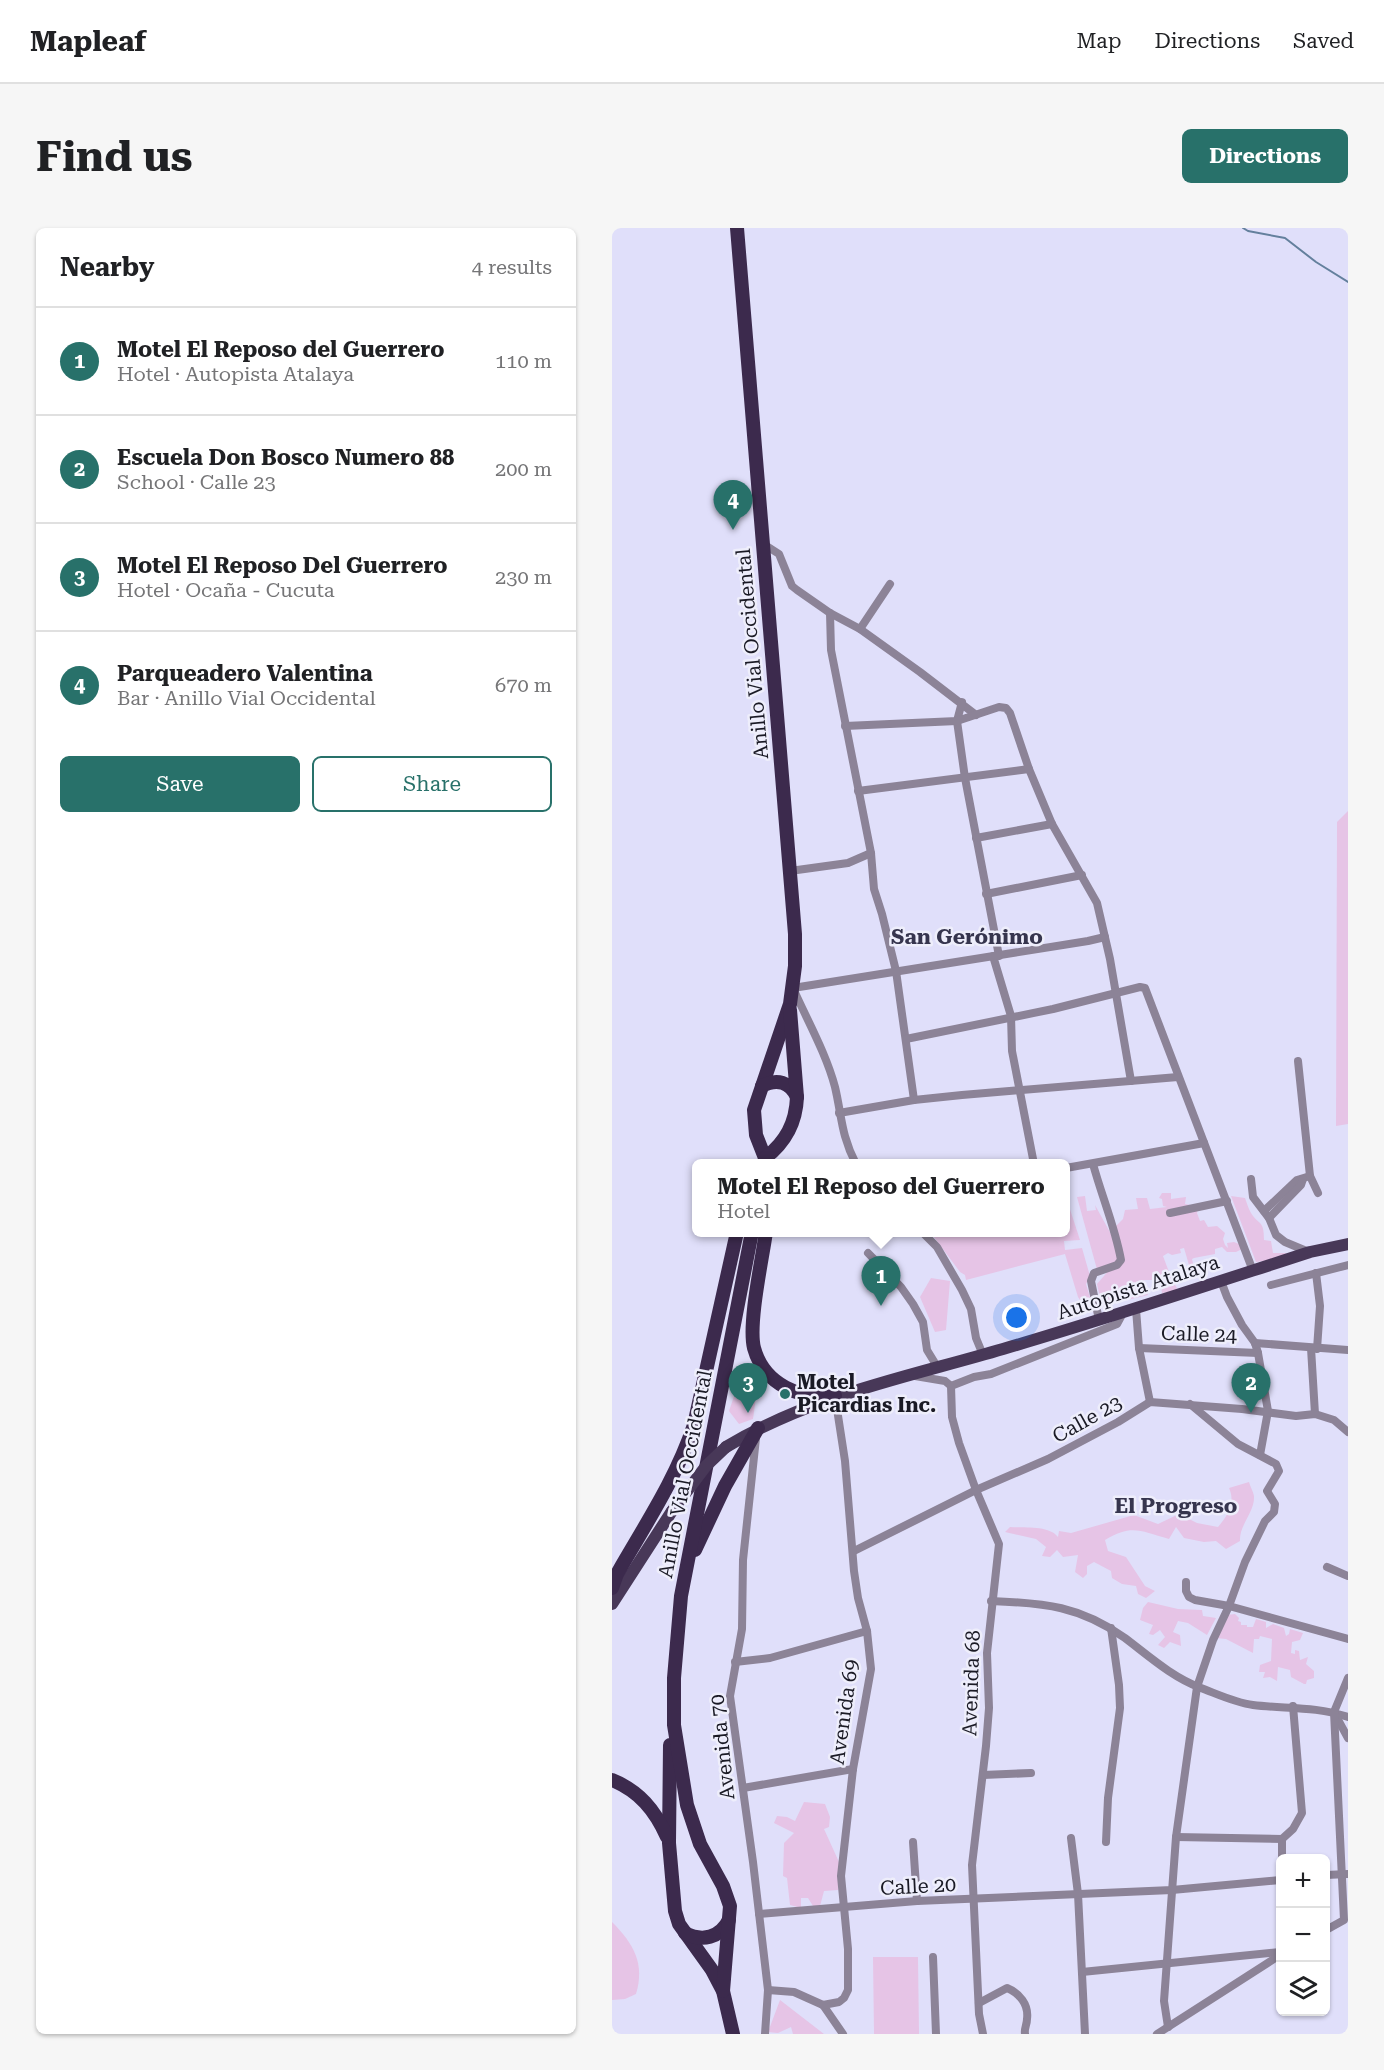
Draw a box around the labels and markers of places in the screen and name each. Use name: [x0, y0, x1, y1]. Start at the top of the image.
pin: 4: [714, 480, 752, 530]
pin: 1: [862, 1256, 900, 1306]
pin: 3: [728, 1364, 768, 1413]
pin: 2: [1232, 1364, 1270, 1413]
place label: Motel Picardias Inc.: [797, 1370, 936, 1417]
marker: Motel Picardias Inc.: [778, 1387, 792, 1401]

